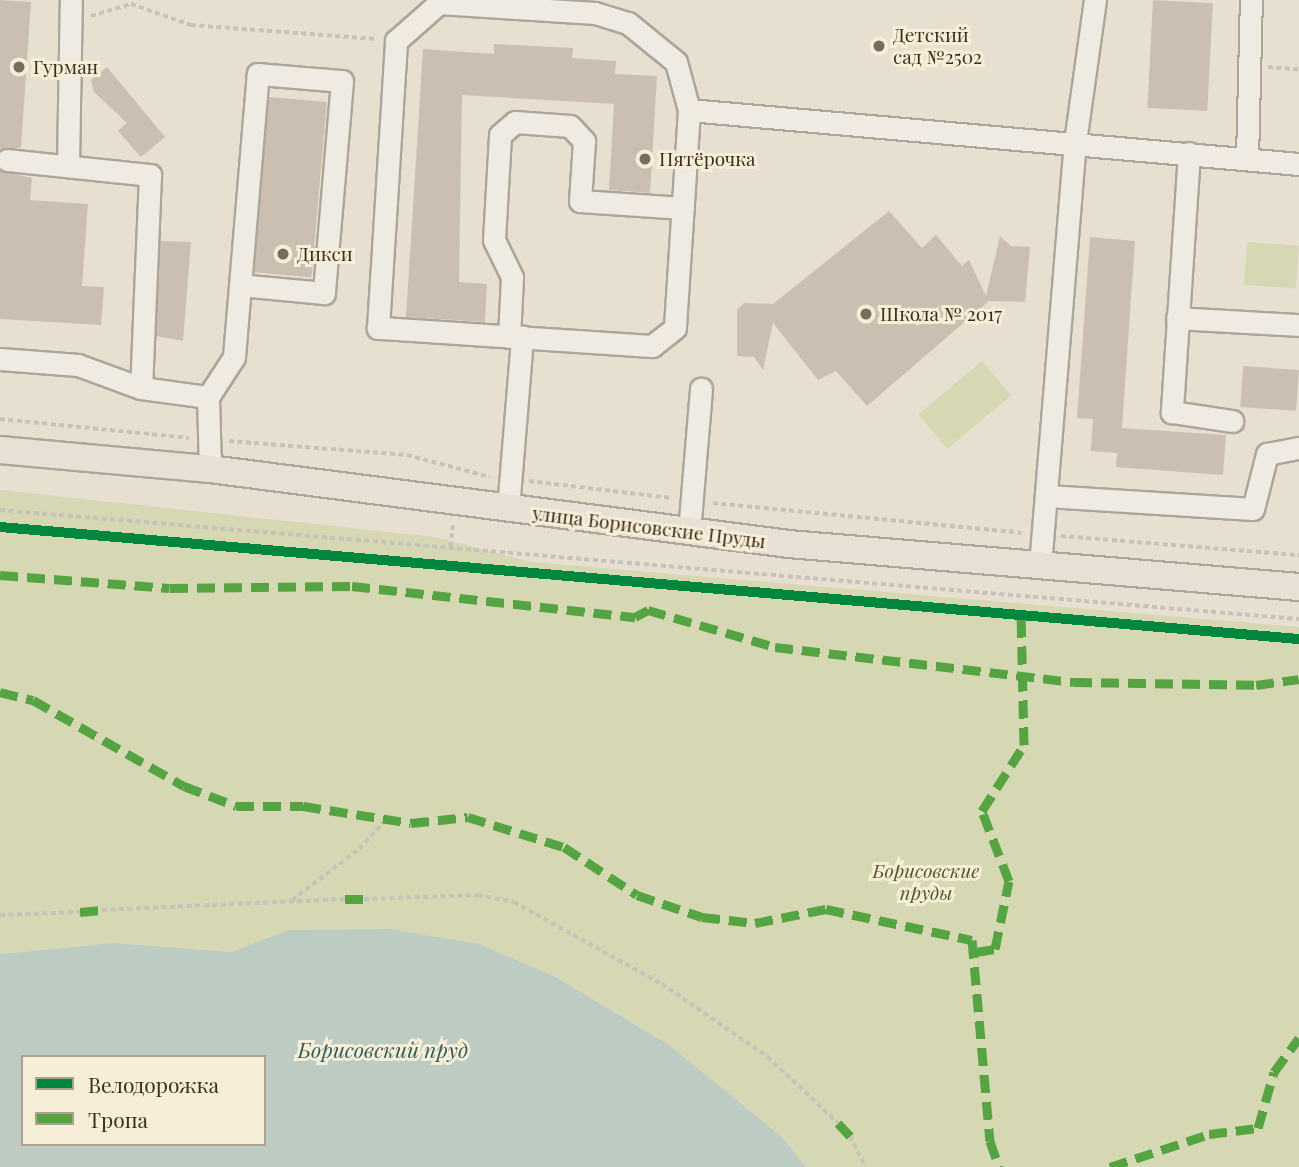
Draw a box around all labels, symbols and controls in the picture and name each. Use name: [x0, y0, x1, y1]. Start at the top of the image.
place label: Детский сад №2502: [893, 24, 982, 68]
marker: Детский сад №2502: [871, 38, 887, 54]
place label: Гурман: [33, 56, 98, 78]
marker: Гурман: [11, 59, 27, 75]
place label: Пятёрочка: [659, 148, 756, 170]
marker: Пятёрочка: [637, 151, 653, 167]
place label: Дикси: [297, 243, 353, 265]
marker: Дикси: [275, 246, 291, 262]
place label: Школа № 2017: [880, 303, 1002, 325]
marker: Школа № 2017: [858, 306, 874, 322]
street label: улица Борисовские Пруды: [531, 501, 767, 553]
park label: Борисовские пруды: [873, 860, 979, 904]
water label: Борисовский пруд: [298, 1036, 468, 1062]
legend: [21, 1055, 266, 1146]
text: Велодорожка: [88, 1070, 219, 1098]
text: Тропа: [88, 1105, 148, 1133]

